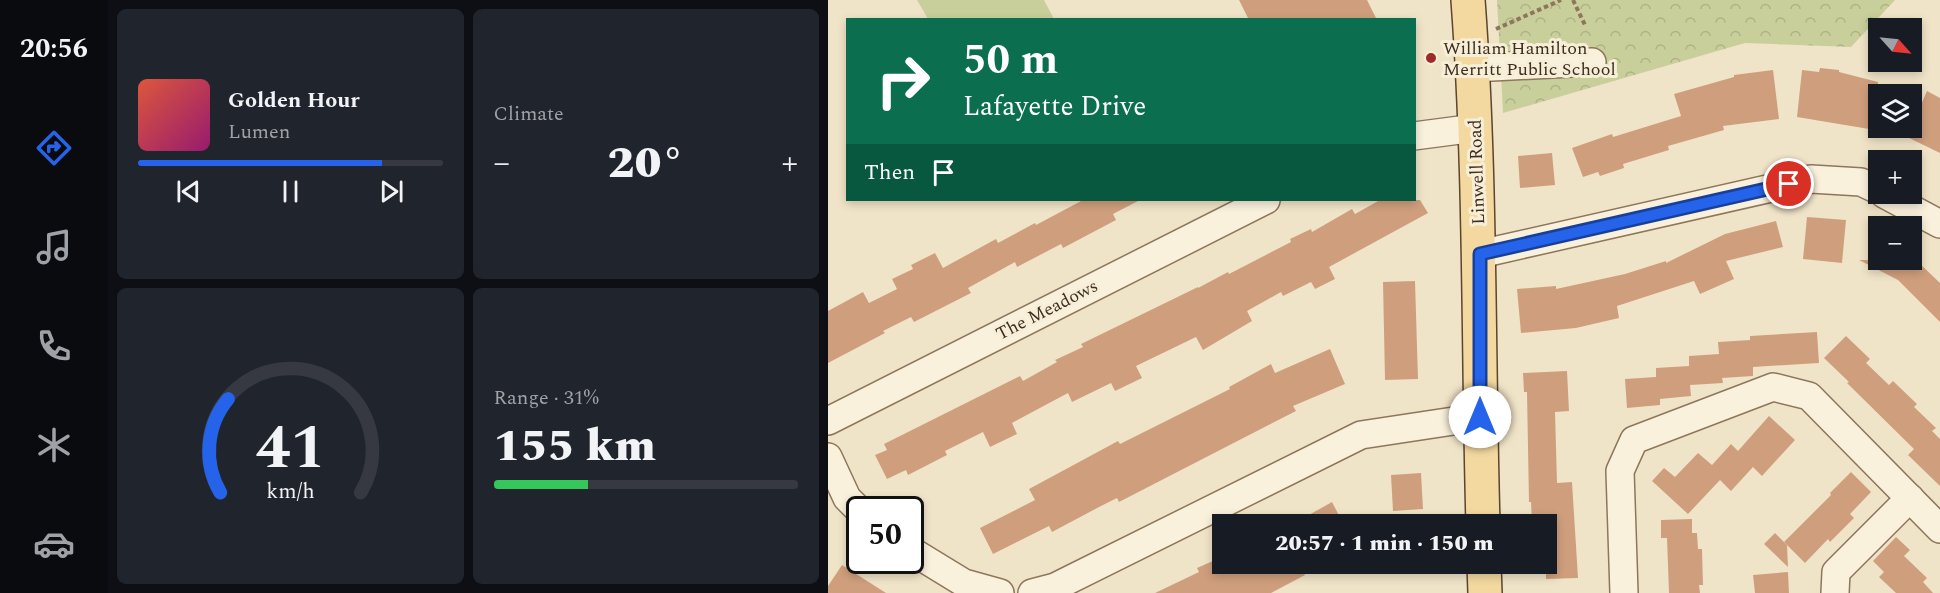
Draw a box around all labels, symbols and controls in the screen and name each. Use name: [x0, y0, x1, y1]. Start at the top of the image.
north arrow: [1868, 18, 1922, 72]
map controls: [1868, 18, 1922, 270]
text: 20:56: [20, 28, 88, 70]
text: 50 m: [963, 29, 1058, 92]
place label: William Hamilton Merritt Public School: [1443, 35, 1616, 83]
icon: right: [864, 42, 942, 120]
marker: William Hamilton Merritt Public School: [1424, 51, 1438, 65]
text: Golden Hour: [228, 84, 360, 117]
button: layers: [1868, 84, 1922, 138]
text: Lafayette Drive: [963, 86, 1146, 128]
text: Climate: [494, 99, 564, 129]
text: Lumen: [228, 117, 290, 147]
street label: Linwell Road: [1462, 119, 1492, 225]
icon: directions: [33, 127, 75, 169]
text: 20°: [607, 129, 684, 198]
text: −: [494, 138, 510, 188]
text: +: [781, 138, 798, 188]
button: +: [1868, 150, 1922, 204]
text: Then: [864, 156, 915, 189]
icon: arrive: [927, 156, 960, 189]
pin: [1763, 158, 1814, 209]
icon: arrive: [1772, 167, 1805, 200]
icon: previous: [172, 175, 205, 208]
icon: pause: [274, 175, 307, 208]
icon: next: [375, 175, 408, 208]
button: −: [1868, 216, 1922, 270]
icon: music: [33, 226, 75, 268]
street label: The Meadows: [991, 273, 1103, 347]
icon: phone: [33, 325, 75, 367]
text: Range · 31%: [494, 383, 599, 413]
position arrow: [1448, 385, 1512, 449]
text: 41: [255, 401, 325, 496]
text: 155 km: [494, 412, 656, 481]
icon: climate: [33, 424, 75, 466]
text: km/h: [266, 475, 314, 508]
speed limit sign: 50: [846, 496, 924, 574]
icon: car: [33, 523, 75, 565]
text: 20:57 · 1 min · 150 m: [1275, 527, 1494, 560]

